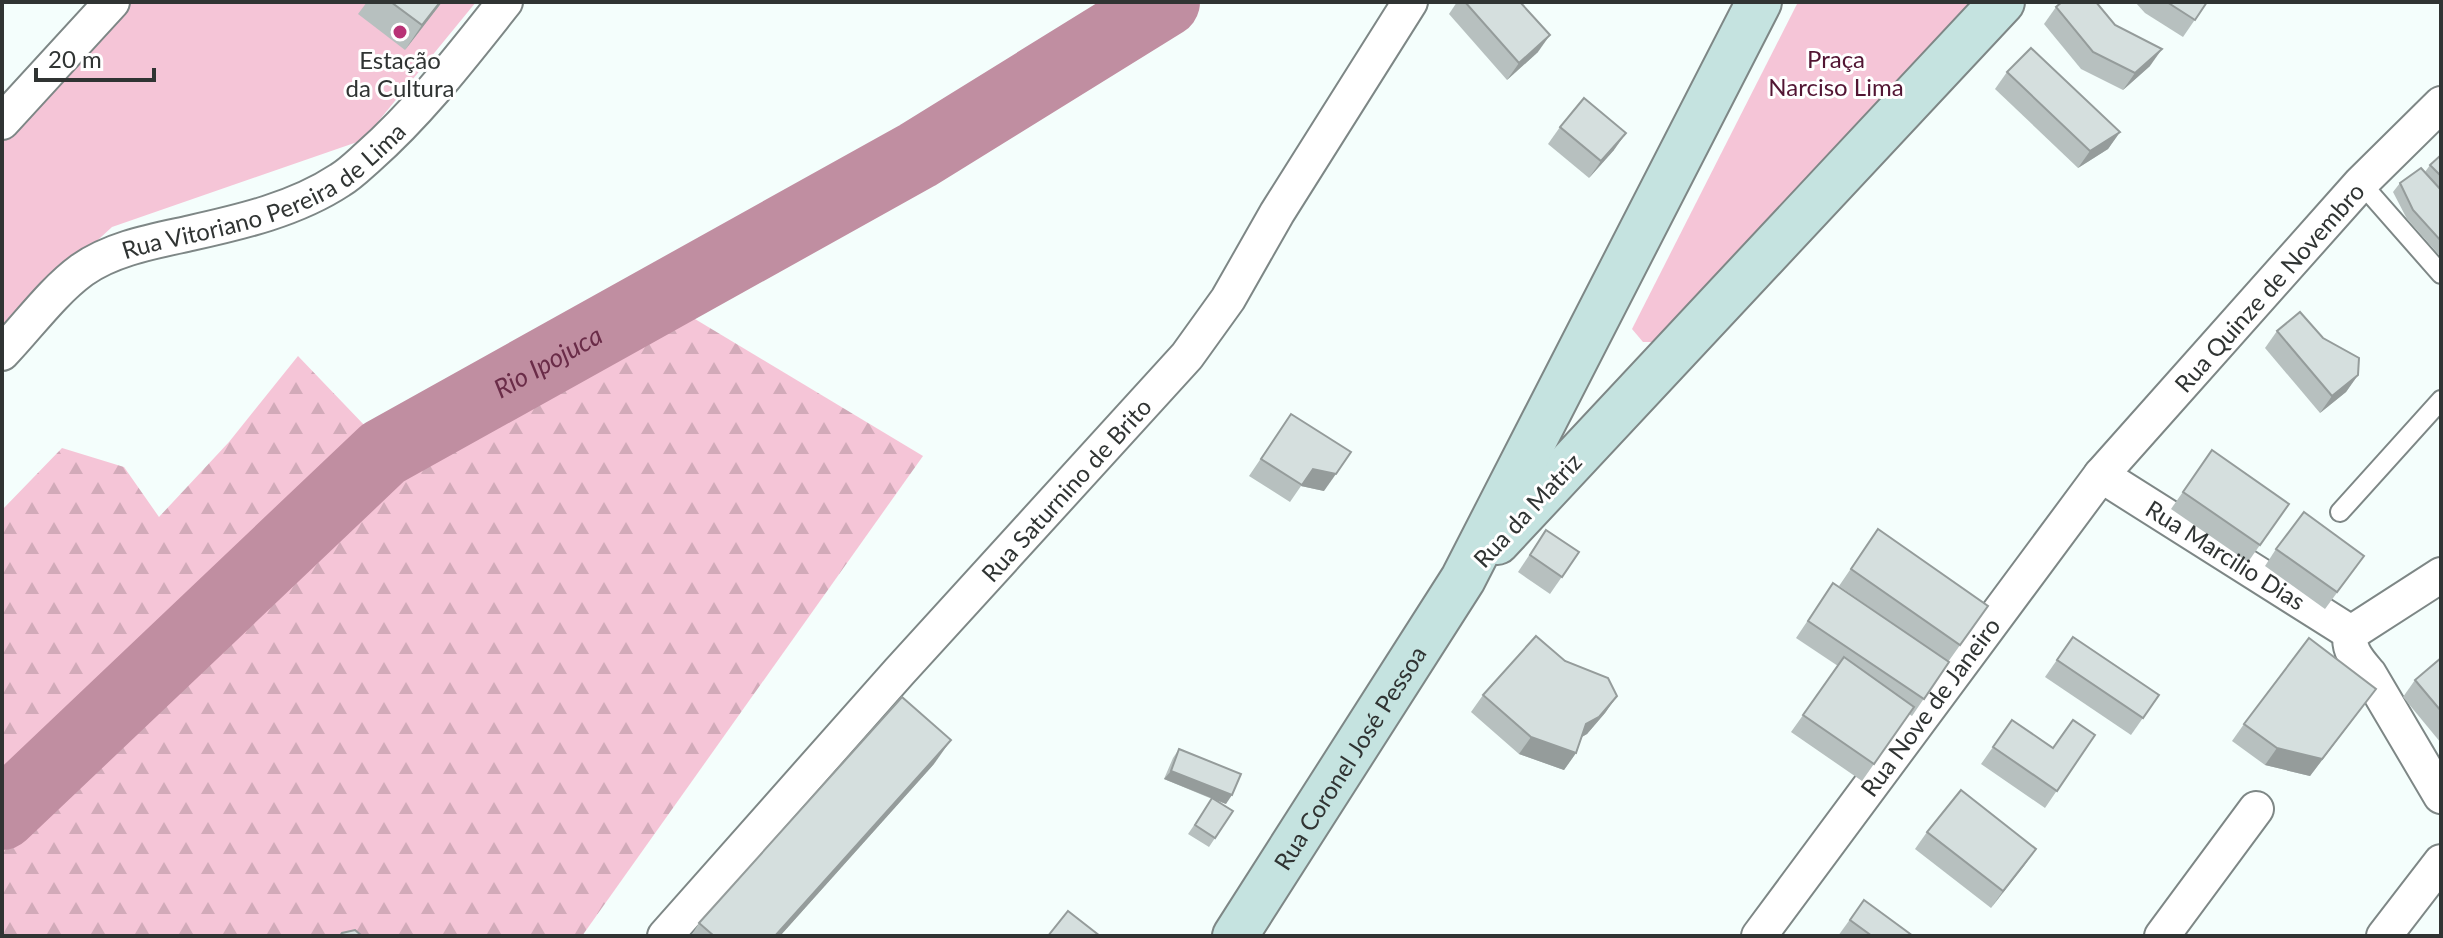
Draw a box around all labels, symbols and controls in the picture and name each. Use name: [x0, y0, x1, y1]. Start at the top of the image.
marker: Estação da Cultura: [391, 23, 409, 41]
scale bar: [36, 32, 154, 82]
text: 20 m: [48, 44, 102, 73]
park label: Praça Narciso Lima: [1768, 44, 1904, 101]
place label: Estação da Cultura: [346, 45, 454, 102]
street label: Rua Vitoriano Pereira de Lima: [118, 116, 411, 264]
street label: Rua Quinze de Novembro: [2168, 176, 2369, 397]
water label: Rio Ipojuca: [488, 318, 608, 404]
street label: Rua Saturnino de Brito: [975, 392, 1156, 587]
street label: Rua da Matriz: [1467, 447, 1587, 573]
street label: Rua Marcilio Dias: [2141, 493, 2311, 615]
street label: Rua Nove de Janeiro: [1854, 611, 2005, 801]
street label: Rua Coronel José Pessoa: [1267, 640, 1431, 875]

